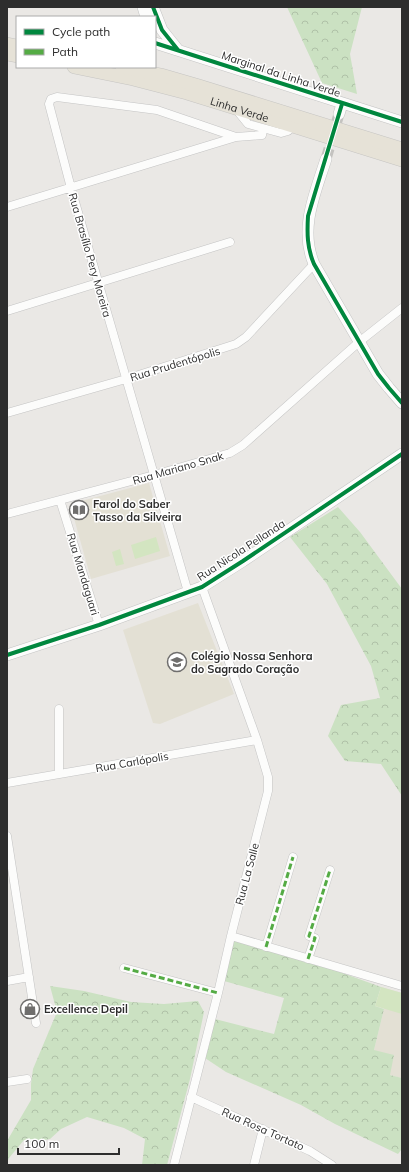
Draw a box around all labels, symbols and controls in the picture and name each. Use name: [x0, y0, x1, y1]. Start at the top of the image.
legend: [16, 16, 156, 68]
text: Cycle path: [52, 24, 110, 39]
text: Path: [52, 44, 78, 59]
street label: Marginal da Linha Verde: [220, 48, 342, 100]
street label: Linha Verde: [209, 94, 271, 125]
street label: Rua Brasílio Pery Moreira: [66, 191, 114, 319]
street label: Rua Prudentópolis: [128, 344, 222, 384]
street label: Rua Mariano Snak: [131, 448, 225, 488]
place label: Farol do Saber Tasso da Silveira: [93, 497, 182, 524]
library icon: Farol do Saber Tasso da Silveira: [68, 499, 90, 521]
street label: Rua Nicola Pellanda: [194, 516, 288, 584]
street label: Rua Mandaguari: [64, 531, 102, 617]
place label: Colégio Nossa Senhora do Sagrado Coração: [191, 649, 313, 676]
school or university icon: Colégio Nossa Senhora do Sagrado Coração: [166, 651, 188, 673]
street label: Rua Carlópolis: [94, 749, 170, 775]
street label: Rua La Salle: [232, 841, 262, 907]
shop icon: Excellence Depil: [19, 998, 41, 1020]
place label: Excellence Depil: [44, 1002, 128, 1016]
street label: Rua Rosa Tortato: [219, 1104, 307, 1154]
scale bar: [18, 1130, 119, 1156]
text: 100 m: [24, 1136, 59, 1151]

